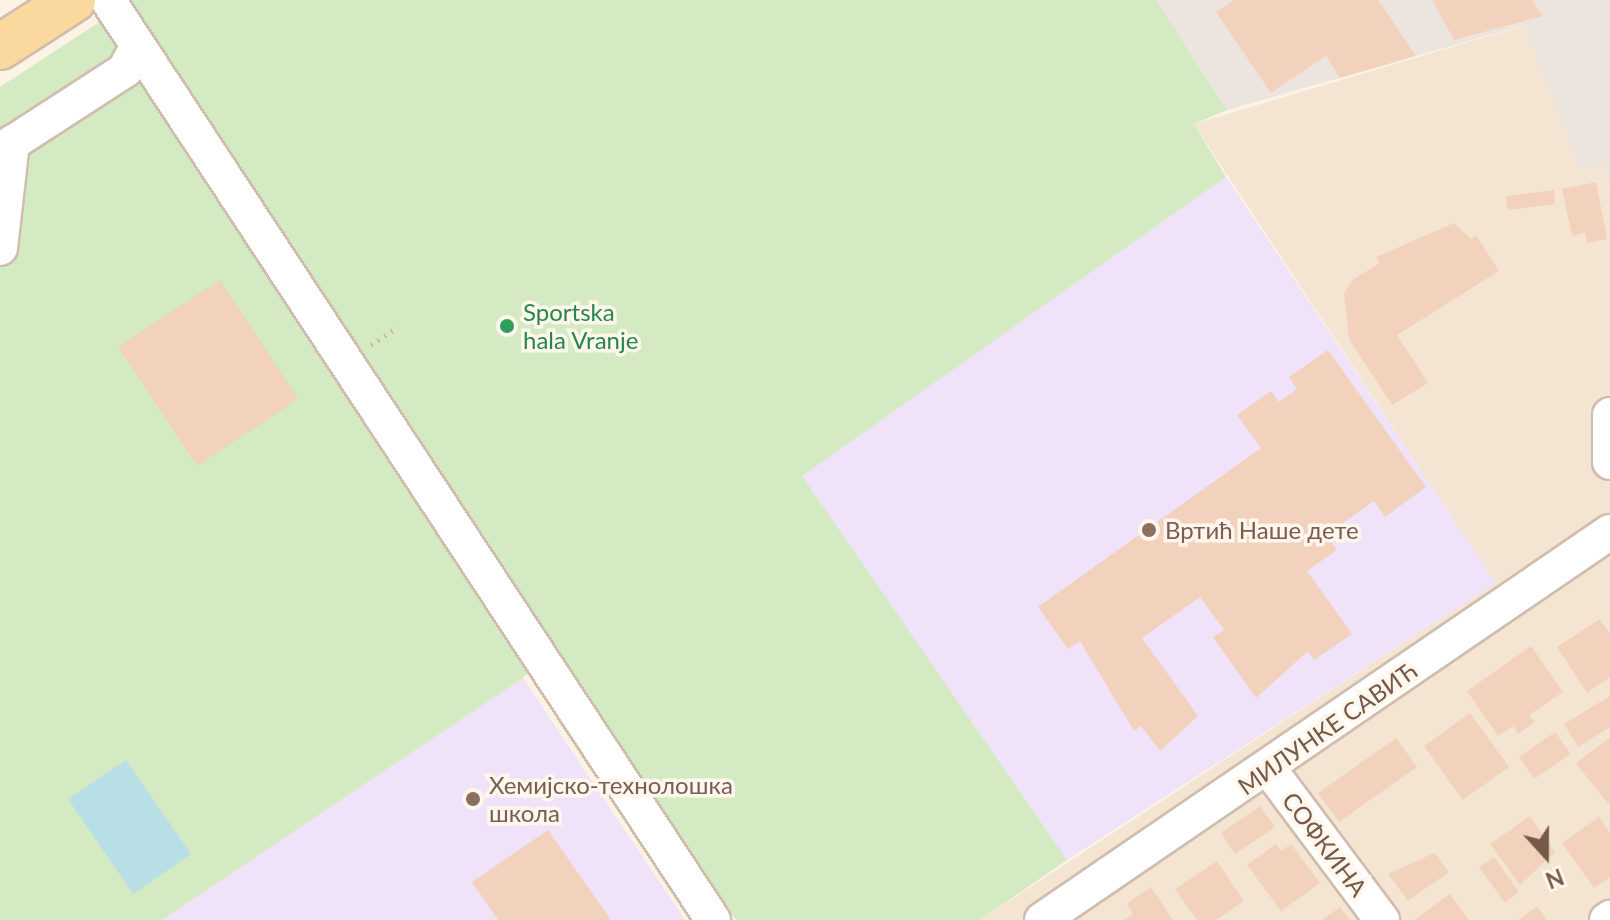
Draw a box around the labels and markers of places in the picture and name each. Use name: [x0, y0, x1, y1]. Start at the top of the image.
place label: Sportska hala Vranje: [523, 298, 639, 354]
marker: Sportska hala Vranje: [498, 317, 516, 335]
place label: Вртић Наше дете: [1165, 516, 1359, 544]
marker: Вртић Наше дете: [1140, 521, 1158, 539]
place label: Хемијско-технолошка школа: [489, 771, 733, 827]
marker: Хемијско-технолошка школа: [464, 790, 482, 808]

